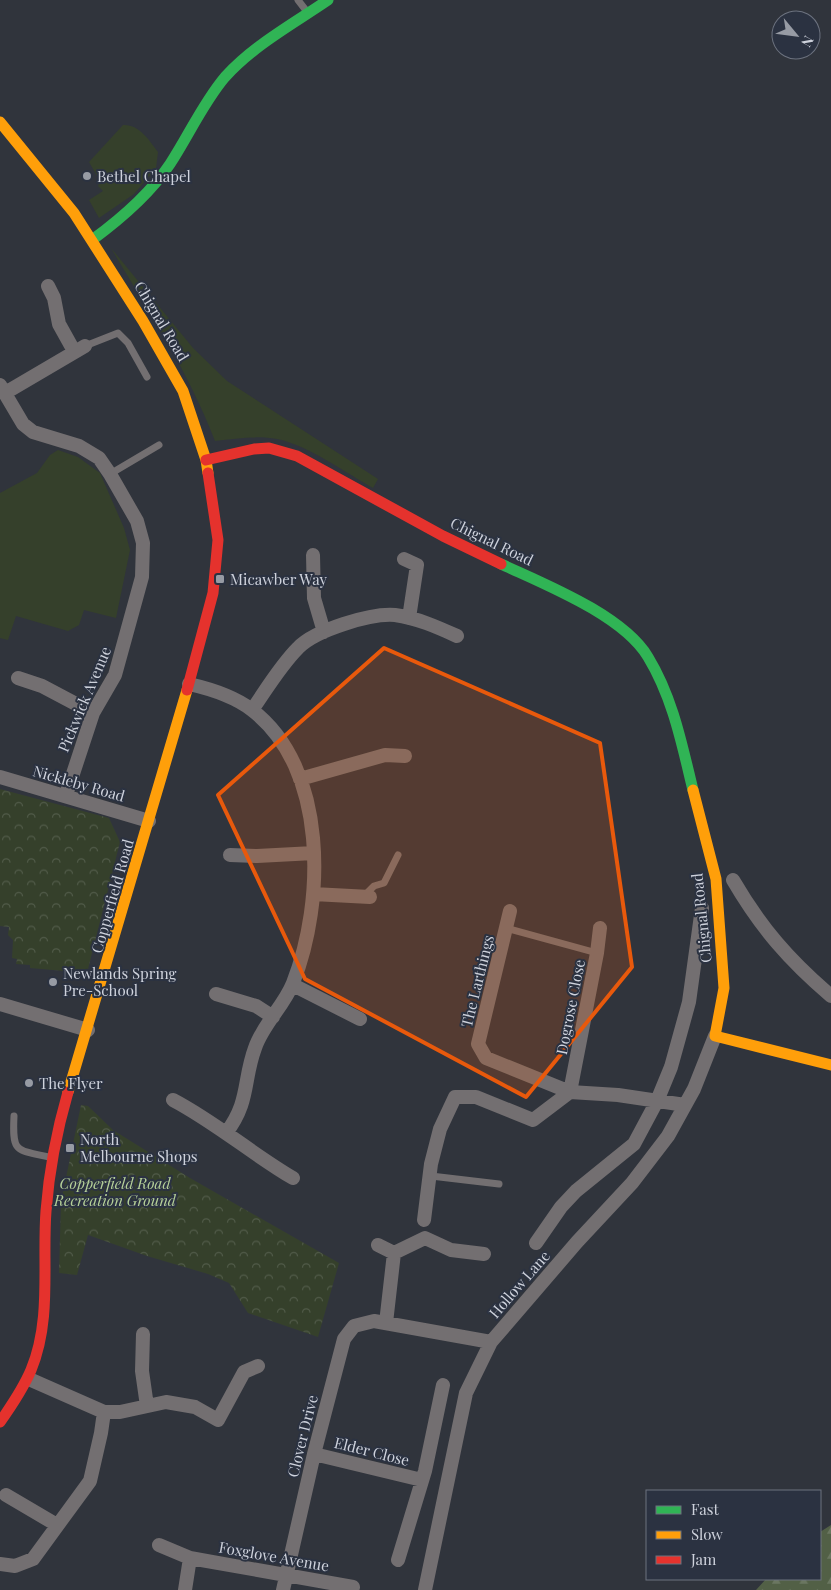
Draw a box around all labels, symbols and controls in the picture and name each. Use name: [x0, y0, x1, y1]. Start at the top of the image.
north arrow: [771, 10, 821, 60]
text: N: [797, 33, 819, 51]
place label: Bethel Chapel: [97, 166, 191, 186]
marker: Bethel Chapel: [81, 170, 93, 182]
street label: Chignal Road: [130, 277, 194, 365]
street label: Chignal Road: [447, 512, 537, 570]
place label: Micawber Way: [230, 569, 328, 589]
marker: Micawber Way: [214, 573, 226, 585]
street label: Pickwick Avenue: [53, 643, 115, 755]
street label: Nickleby Road: [31, 760, 128, 806]
street label: Copperfield Road: [86, 836, 138, 955]
street label: Chignal Road: [686, 872, 716, 964]
street label: The Larthings: [456, 933, 498, 1029]
street label: Dogrose Close: [551, 958, 589, 1056]
place label: Newlands Spring Pre-School: [63, 963, 177, 1000]
marker: Newlands Spring Pre-School: [47, 976, 59, 988]
place label: The Flyer: [39, 1073, 103, 1093]
marker: The Flyer: [23, 1077, 35, 1089]
place label: North Melbourne Shops: [80, 1129, 198, 1166]
marker: North Melbourne Shops: [64, 1142, 76, 1154]
park label: Copperfield Road Recreation Ground: [53, 1173, 177, 1210]
street label: Hollow Lane: [484, 1246, 554, 1322]
street label: Clover Drive: [282, 1393, 322, 1479]
street label: Elder Close: [332, 1432, 412, 1470]
legend: [646, 1490, 821, 1580]
text: Fast: [691, 1499, 720, 1519]
text: Slow: [691, 1524, 723, 1544]
street label: Foxglove Avenue: [217, 1536, 331, 1576]
text: Jam: [690, 1549, 717, 1569]

